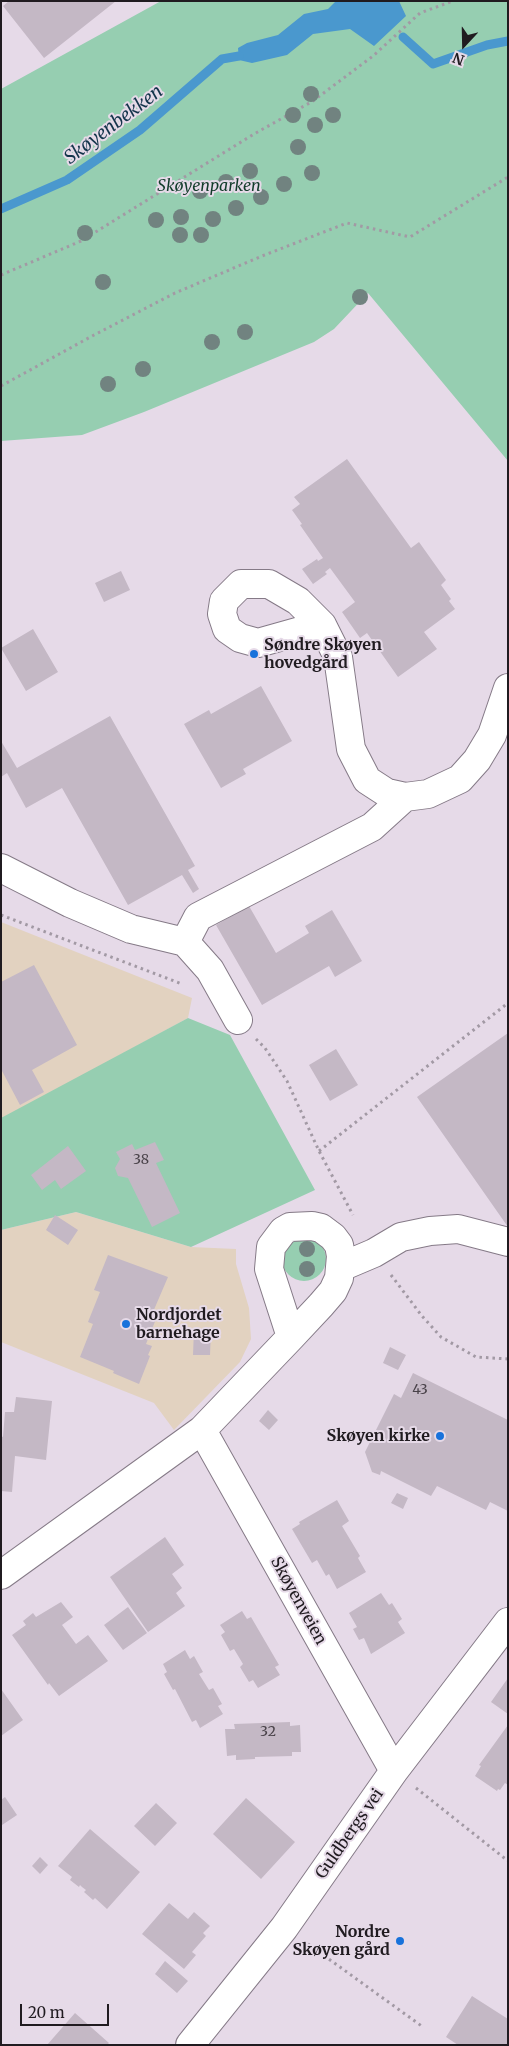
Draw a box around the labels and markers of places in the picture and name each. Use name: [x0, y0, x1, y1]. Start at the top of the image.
place label: Søndre Skøyen hovedgård: [264, 635, 382, 673]
marker: Søndre Skøyen hovedgård: [248, 648, 260, 660]
place label: Nordjordet barnehage: [136, 1305, 222, 1343]
marker: Nordjordet barnehage: [120, 1318, 132, 1330]
place label: Skøyen kirke: [327, 1426, 430, 1446]
marker: Skøyen kirke: [434, 1430, 446, 1442]
place label: Nordre Skøyen gård: [292, 1922, 390, 1960]
marker: Nordre Skøyen gård: [394, 1935, 406, 1947]

